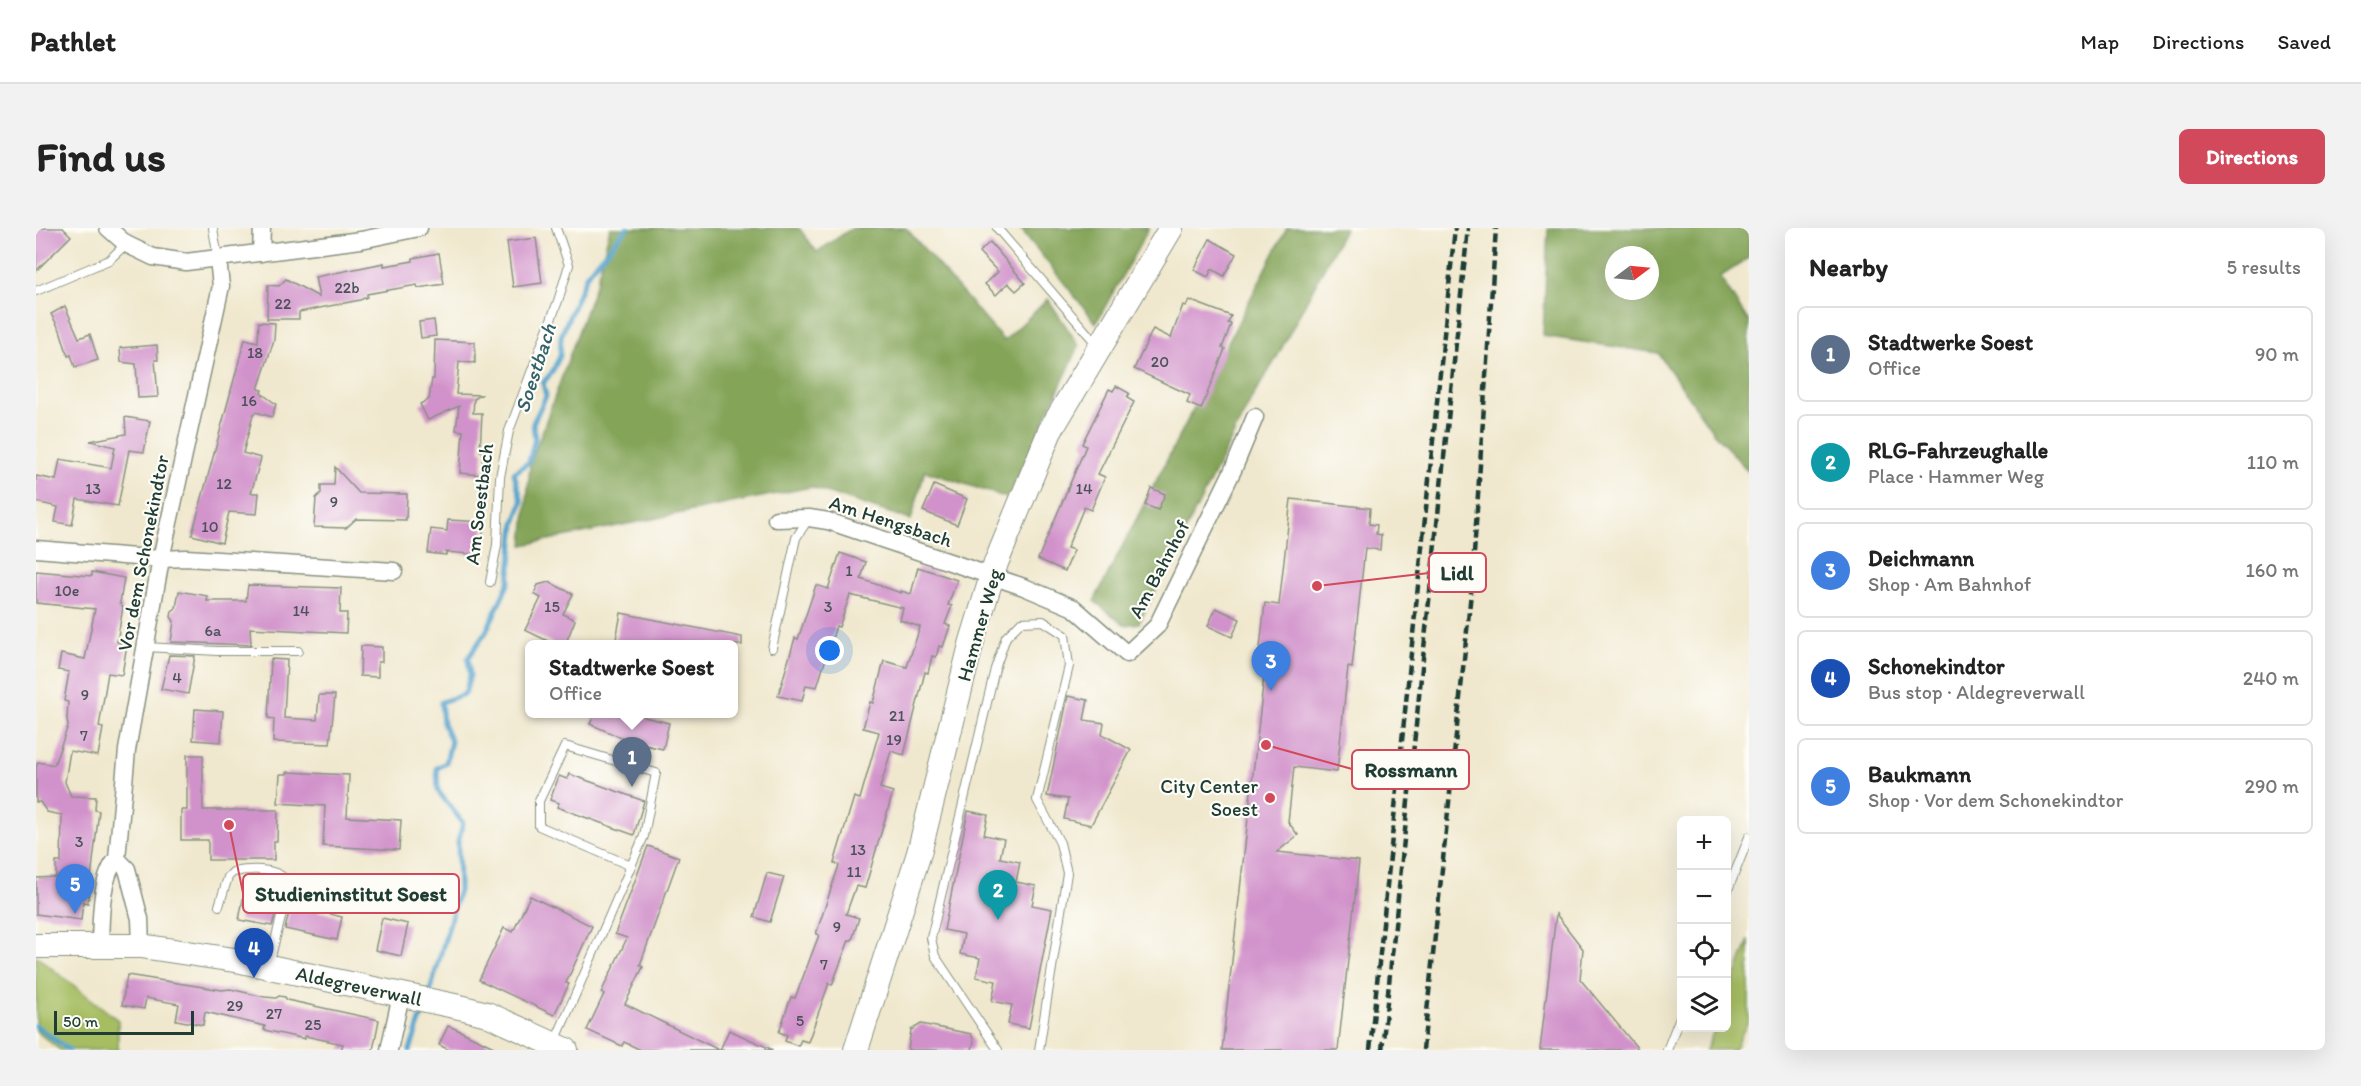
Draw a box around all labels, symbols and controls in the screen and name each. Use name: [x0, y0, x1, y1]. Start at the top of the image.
text: Pathlet: [30, 24, 116, 58]
text: Map: [2081, 29, 2119, 54]
text: Directions: [2152, 29, 2244, 54]
text: Saved: [2277, 29, 2331, 54]
button: Directions: [2179, 129, 2325, 184]
text: Find us: [36, 131, 166, 182]
north arrow: [1605, 246, 1659, 300]
text: Nearby: [1809, 251, 1888, 283]
text: 5 results: [2227, 255, 2301, 279]
house number: 22b: [334, 278, 360, 297]
house number: 22: [275, 294, 292, 313]
water label: Soestbach: [509, 320, 561, 416]
text: Stadtwerke Soest: [1868, 329, 2033, 356]
text: 1: [1826, 342, 1835, 366]
text: 90 m: [2255, 342, 2299, 366]
house number: 18: [247, 343, 263, 362]
house number: 20: [1151, 352, 1169, 371]
text: Office: [1868, 356, 1921, 380]
house number: 16: [241, 391, 257, 410]
text: RLG-Fahrzeughalle: [1868, 437, 2048, 464]
street label: Am Soestbach: [460, 442, 498, 566]
text: 2: [1825, 450, 1836, 474]
text: 110 m: [2247, 450, 2299, 474]
street label: Vor dem Schonekindtor: [112, 452, 174, 653]
text: Place · Hammer Weg: [1868, 464, 2044, 488]
house number: 12: [216, 474, 233, 493]
house number: 13: [85, 479, 101, 498]
house number: 14: [1075, 479, 1093, 498]
street label: Am Hengsbach: [827, 490, 956, 552]
house number: 9: [330, 492, 338, 511]
street label: Am Bahnhof: [1123, 516, 1195, 622]
house number: 10: [201, 517, 219, 536]
text: Deichmann: [1868, 545, 1974, 572]
callout: Lidl: [1429, 553, 1486, 592]
text: 3: [1825, 558, 1836, 582]
text: 160 m: [2246, 558, 2299, 582]
text: Lidl: [1440, 560, 1475, 585]
house number: 1: [845, 561, 853, 580]
street label: Hammer Weg: [951, 565, 1007, 684]
text: Shop · Am Bahnhof: [1868, 572, 2031, 596]
house number: 10e: [55, 581, 79, 600]
house number: 15: [544, 597, 560, 616]
house number: 3: [824, 597, 833, 616]
house number: 14: [292, 601, 310, 620]
house number: 6a: [205, 621, 222, 640]
your location: [815, 636, 844, 665]
popup: [525, 640, 738, 718]
pin: 3: [1252, 642, 1290, 691]
text: Schonekindtor: [1868, 653, 2005, 680]
text: Stadtwerke Soest: [549, 654, 714, 681]
text: 4: [1824, 666, 1837, 690]
text: 240 m: [2243, 666, 2299, 690]
house number: 4: [172, 668, 182, 687]
text: Bus stop · Aldegreverwall: [1868, 680, 2085, 704]
text: Office: [549, 681, 602, 705]
house number: 9: [81, 685, 89, 704]
house number: 21: [889, 706, 905, 725]
house number: 7: [80, 726, 88, 745]
house number: 19: [886, 730, 902, 749]
pin: 1: [612, 738, 652, 787]
callout: Rossmann: [1352, 750, 1469, 789]
text: Rossmann: [1364, 757, 1458, 782]
text: Baukmann: [1868, 761, 1971, 788]
place label: City Center Soest: [1160, 774, 1259, 821]
text: 5: [1825, 774, 1836, 798]
text: 290 m: [2244, 774, 2299, 798]
text: Shop · Vor dem Schonekindtor: [1868, 788, 2123, 812]
marker: City Center Soest: [1263, 791, 1277, 805]
map controls: [1677, 816, 1731, 1032]
button: +: [1677, 816, 1731, 870]
house number: 3: [75, 832, 84, 851]
house number: 13: [850, 840, 866, 859]
house number: 11: [847, 862, 862, 881]
pin: 5: [56, 864, 94, 914]
pin: 2: [978, 870, 1018, 920]
button: −: [1677, 870, 1731, 924]
callout: Studieninstitut Soest: [243, 874, 459, 913]
text: Studieninstitut Soest: [255, 881, 447, 906]
house number: 9: [833, 917, 841, 936]
button: locate: [1677, 924, 1731, 978]
pin: 4: [234, 928, 274, 978]
house number: 7: [820, 955, 828, 974]
street label: Aldegreverwall: [294, 961, 425, 1011]
button: layers: [1677, 978, 1731, 1032]
house number: 29: [227, 996, 243, 1015]
house number: 27: [266, 1004, 282, 1023]
scale bar: [54, 1008, 194, 1036]
house number: 5: [796, 1011, 804, 1030]
text: 50 m: [63, 1012, 98, 1031]
house number: 25: [305, 1015, 321, 1034]

